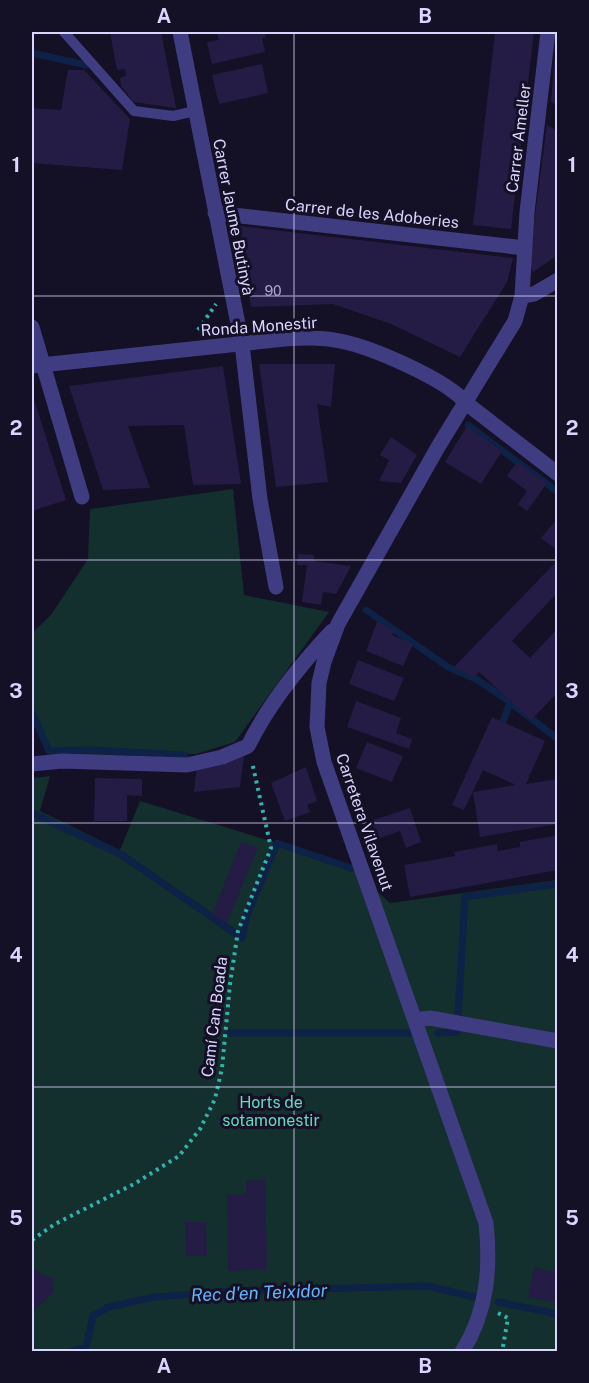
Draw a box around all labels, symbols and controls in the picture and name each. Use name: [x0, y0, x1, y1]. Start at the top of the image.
text: A: [157, 4, 171, 28]
text: B: [418, 4, 432, 28]
street label: Carrer Ameller: [502, 82, 535, 194]
street label: Carrer Jaume Butinyà: [209, 137, 258, 297]
text: 1: [12, 153, 20, 177]
text: 1: [568, 153, 576, 177]
street label: Carrer de les Adoberies: [284, 195, 460, 232]
house number: 90: [264, 283, 282, 299]
street label: Ronda Monestir: [200, 313, 318, 340]
text: 2: [10, 416, 22, 440]
text: 2: [566, 416, 578, 440]
text: 3: [9, 679, 23, 703]
text: 3: [565, 679, 579, 703]
street label: Carretera Vilavenut: [332, 751, 397, 893]
text: 4: [9, 943, 23, 967]
text: 4: [565, 943, 579, 967]
street label: Camí Can Boada: [198, 956, 231, 1078]
park label: Horts de sotamonestir: [222, 1093, 320, 1130]
text: 5: [9, 1206, 23, 1230]
text: 5: [565, 1206, 579, 1230]
water label: Rec d'en Teixidor: [190, 1280, 328, 1305]
text: A: [157, 1354, 171, 1378]
text: B: [418, 1354, 432, 1378]

